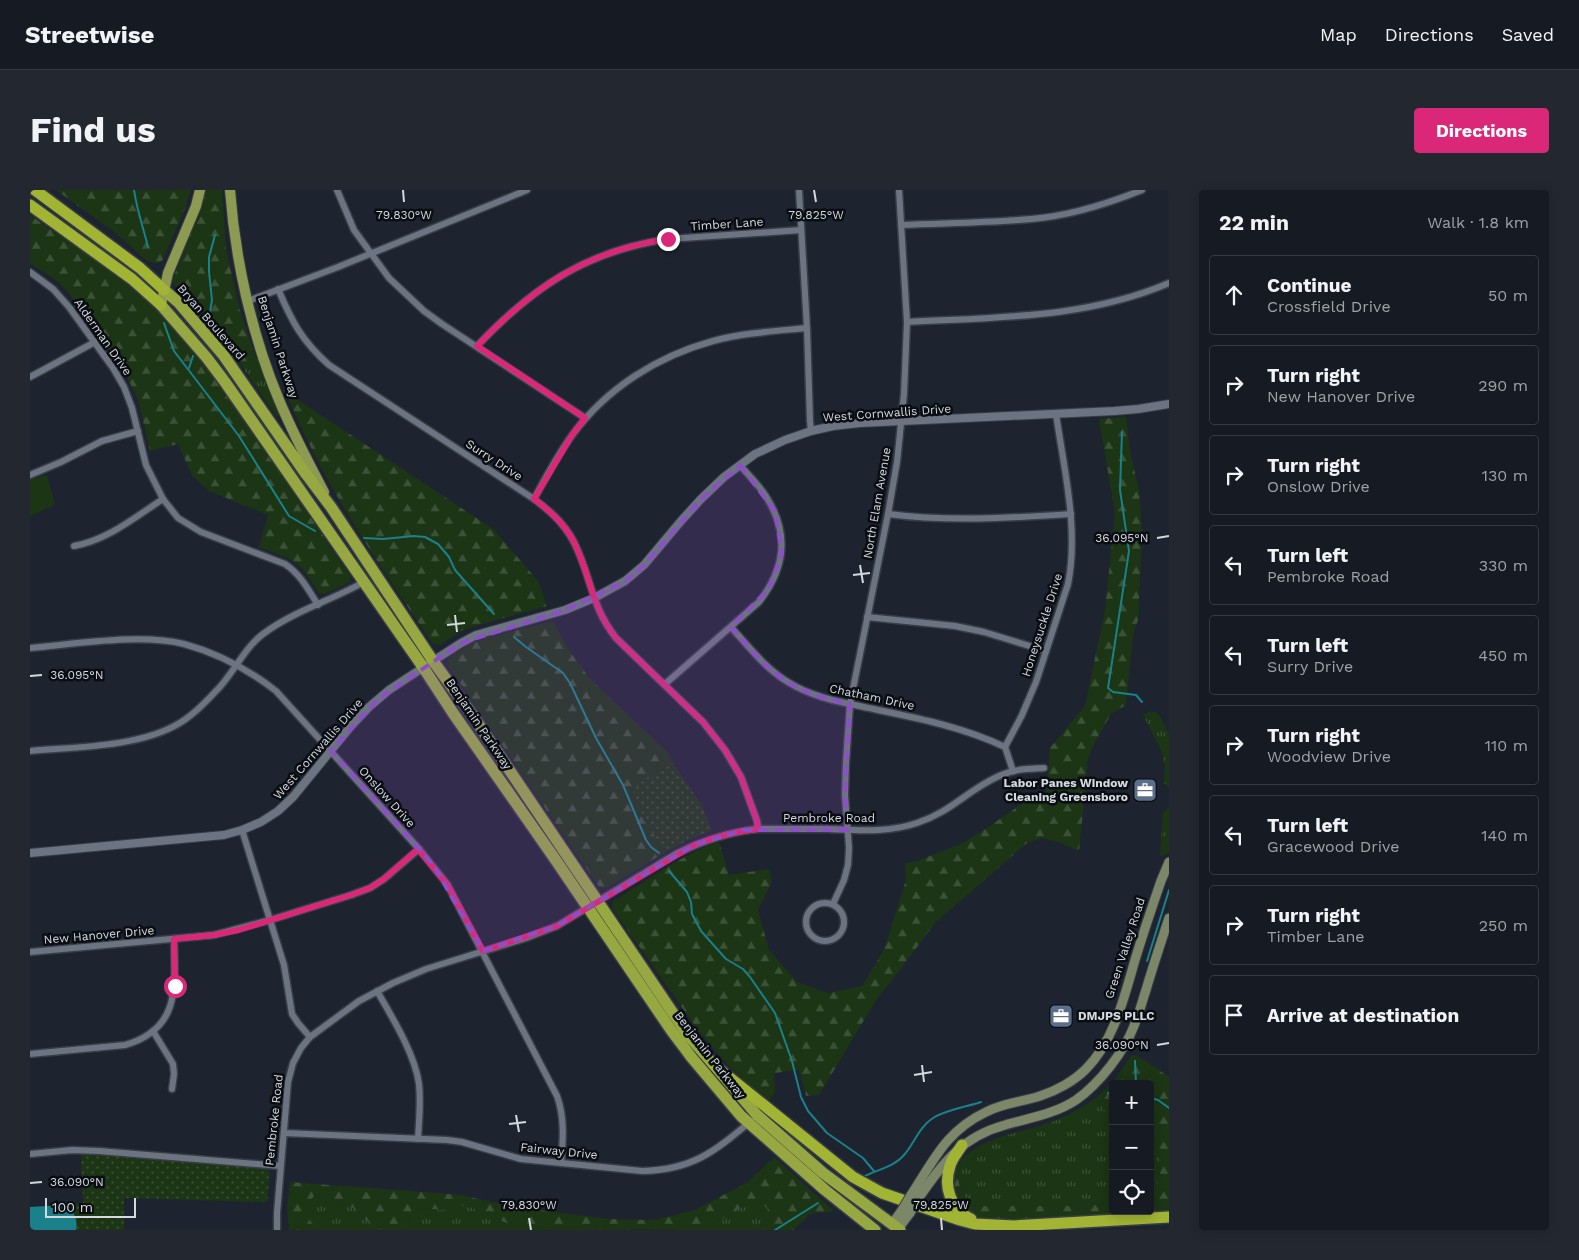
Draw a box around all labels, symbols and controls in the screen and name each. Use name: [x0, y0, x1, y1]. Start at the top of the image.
text: Streetwise: [25, 21, 154, 49]
text: Map: [1320, 24, 1357, 45]
text: Directions: [1385, 24, 1474, 45]
text: Saved: [1502, 24, 1554, 45]
button: Directions: [1414, 108, 1549, 153]
text: Find us: [30, 109, 156, 151]
text: 79.830°W: [376, 208, 432, 222]
text: 79.825°W: [788, 208, 844, 222]
text: 22 min: [1219, 210, 1289, 235]
text: Walk · 1.8 km: [1427, 213, 1529, 232]
street label: Timber Lane: [690, 214, 764, 234]
route end: [657, 228, 680, 251]
text: Continue: [1267, 274, 1351, 297]
icon: ahead: [1220, 281, 1248, 309]
street label: Bryan Boulevard: [175, 282, 247, 362]
text: 50 m: [1488, 286, 1528, 305]
street label: Benjamin Parkway: [255, 294, 301, 401]
street label: Alderman Drive: [71, 296, 135, 378]
text: Crossfield Drive: [1267, 297, 1391, 316]
text: Turn right: [1267, 364, 1360, 387]
icon: right: [1220, 371, 1248, 399]
text: 290 m: [1478, 376, 1528, 395]
text: New Hanover Drive: [1267, 387, 1415, 406]
street label: West Cornwallis Drive: [822, 402, 952, 424]
street label: Surry Drive: [463, 437, 525, 484]
street label: North Elam Avenue: [860, 446, 894, 560]
text: Turn right: [1267, 454, 1360, 477]
icon: right: [1220, 461, 1248, 489]
text: 130 m: [1482, 466, 1528, 485]
text: Onslow Drive: [1267, 477, 1370, 496]
text: 36.095°N: [1095, 531, 1149, 545]
text: Turn left: [1267, 544, 1348, 567]
icon: left: [1220, 551, 1248, 579]
text: 330 m: [1479, 556, 1528, 575]
text: Pembroke Road: [1267, 567, 1390, 586]
street label: Honeysuckle Drive: [1019, 572, 1065, 678]
text: Turn left: [1267, 634, 1348, 657]
icon: left: [1220, 641, 1248, 669]
text: 450 m: [1478, 646, 1528, 665]
text: Surry Drive: [1267, 657, 1353, 676]
text: 36.095°N: [50, 668, 104, 682]
street label: Benjamin Parkway: [443, 676, 515, 773]
street label: Chatham Drive: [828, 681, 916, 713]
street label: West Cornwallis Drive: [271, 696, 366, 802]
text: Turn right: [1267, 724, 1360, 747]
icon: right: [1220, 731, 1248, 759]
text: 110 m: [1485, 736, 1528, 755]
text: Woodview Drive: [1267, 747, 1391, 766]
street label: Onslow Drive: [356, 764, 418, 830]
place label: Labor Panes Window Cleaning Greensboro: [1003, 776, 1128, 804]
office icon: Labor Panes Window Cleaning Greensboro: [1132, 777, 1158, 803]
street label: Pembroke Road: [783, 811, 875, 825]
text: Turn left: [1267, 814, 1348, 837]
icon: left: [1220, 821, 1248, 849]
text: 140 m: [1481, 826, 1528, 845]
text: Gracewood Drive: [1267, 837, 1400, 856]
street label: Green Valley Road: [1102, 896, 1148, 1000]
text: Turn right: [1267, 904, 1360, 927]
icon: right: [1220, 911, 1248, 939]
text: 250 m: [1479, 916, 1528, 935]
street label: New Hanover Drive: [43, 923, 155, 947]
text: Timber Lane: [1267, 927, 1365, 946]
route start: [164, 975, 187, 998]
icon: arrive: [1220, 1001, 1248, 1029]
office icon: DMJPS PLLC: [1048, 1003, 1074, 1029]
text: Arrive at destination: [1267, 1004, 1459, 1027]
street label: Benjamin Parkway: [672, 1009, 749, 1102]
place label: DMJPS PLLC: [1078, 1009, 1155, 1023]
text: 36.090°N: [1095, 1038, 1149, 1052]
street label: Pembroke Road: [262, 1074, 286, 1166]
map controls: [1109, 1080, 1154, 1215]
button: +: [1109, 1080, 1154, 1125]
button: −: [1109, 1125, 1154, 1170]
street label: Fairway Drive: [520, 1140, 598, 1162]
button: locate: [1109, 1170, 1154, 1215]
text: 36.090°N: [50, 1175, 104, 1189]
scale bar: [45, 1195, 136, 1218]
text: 79.830°W: [501, 1198, 557, 1212]
text: 79.825°W: [913, 1198, 969, 1212]
text: 100 m: [52, 1199, 93, 1215]

